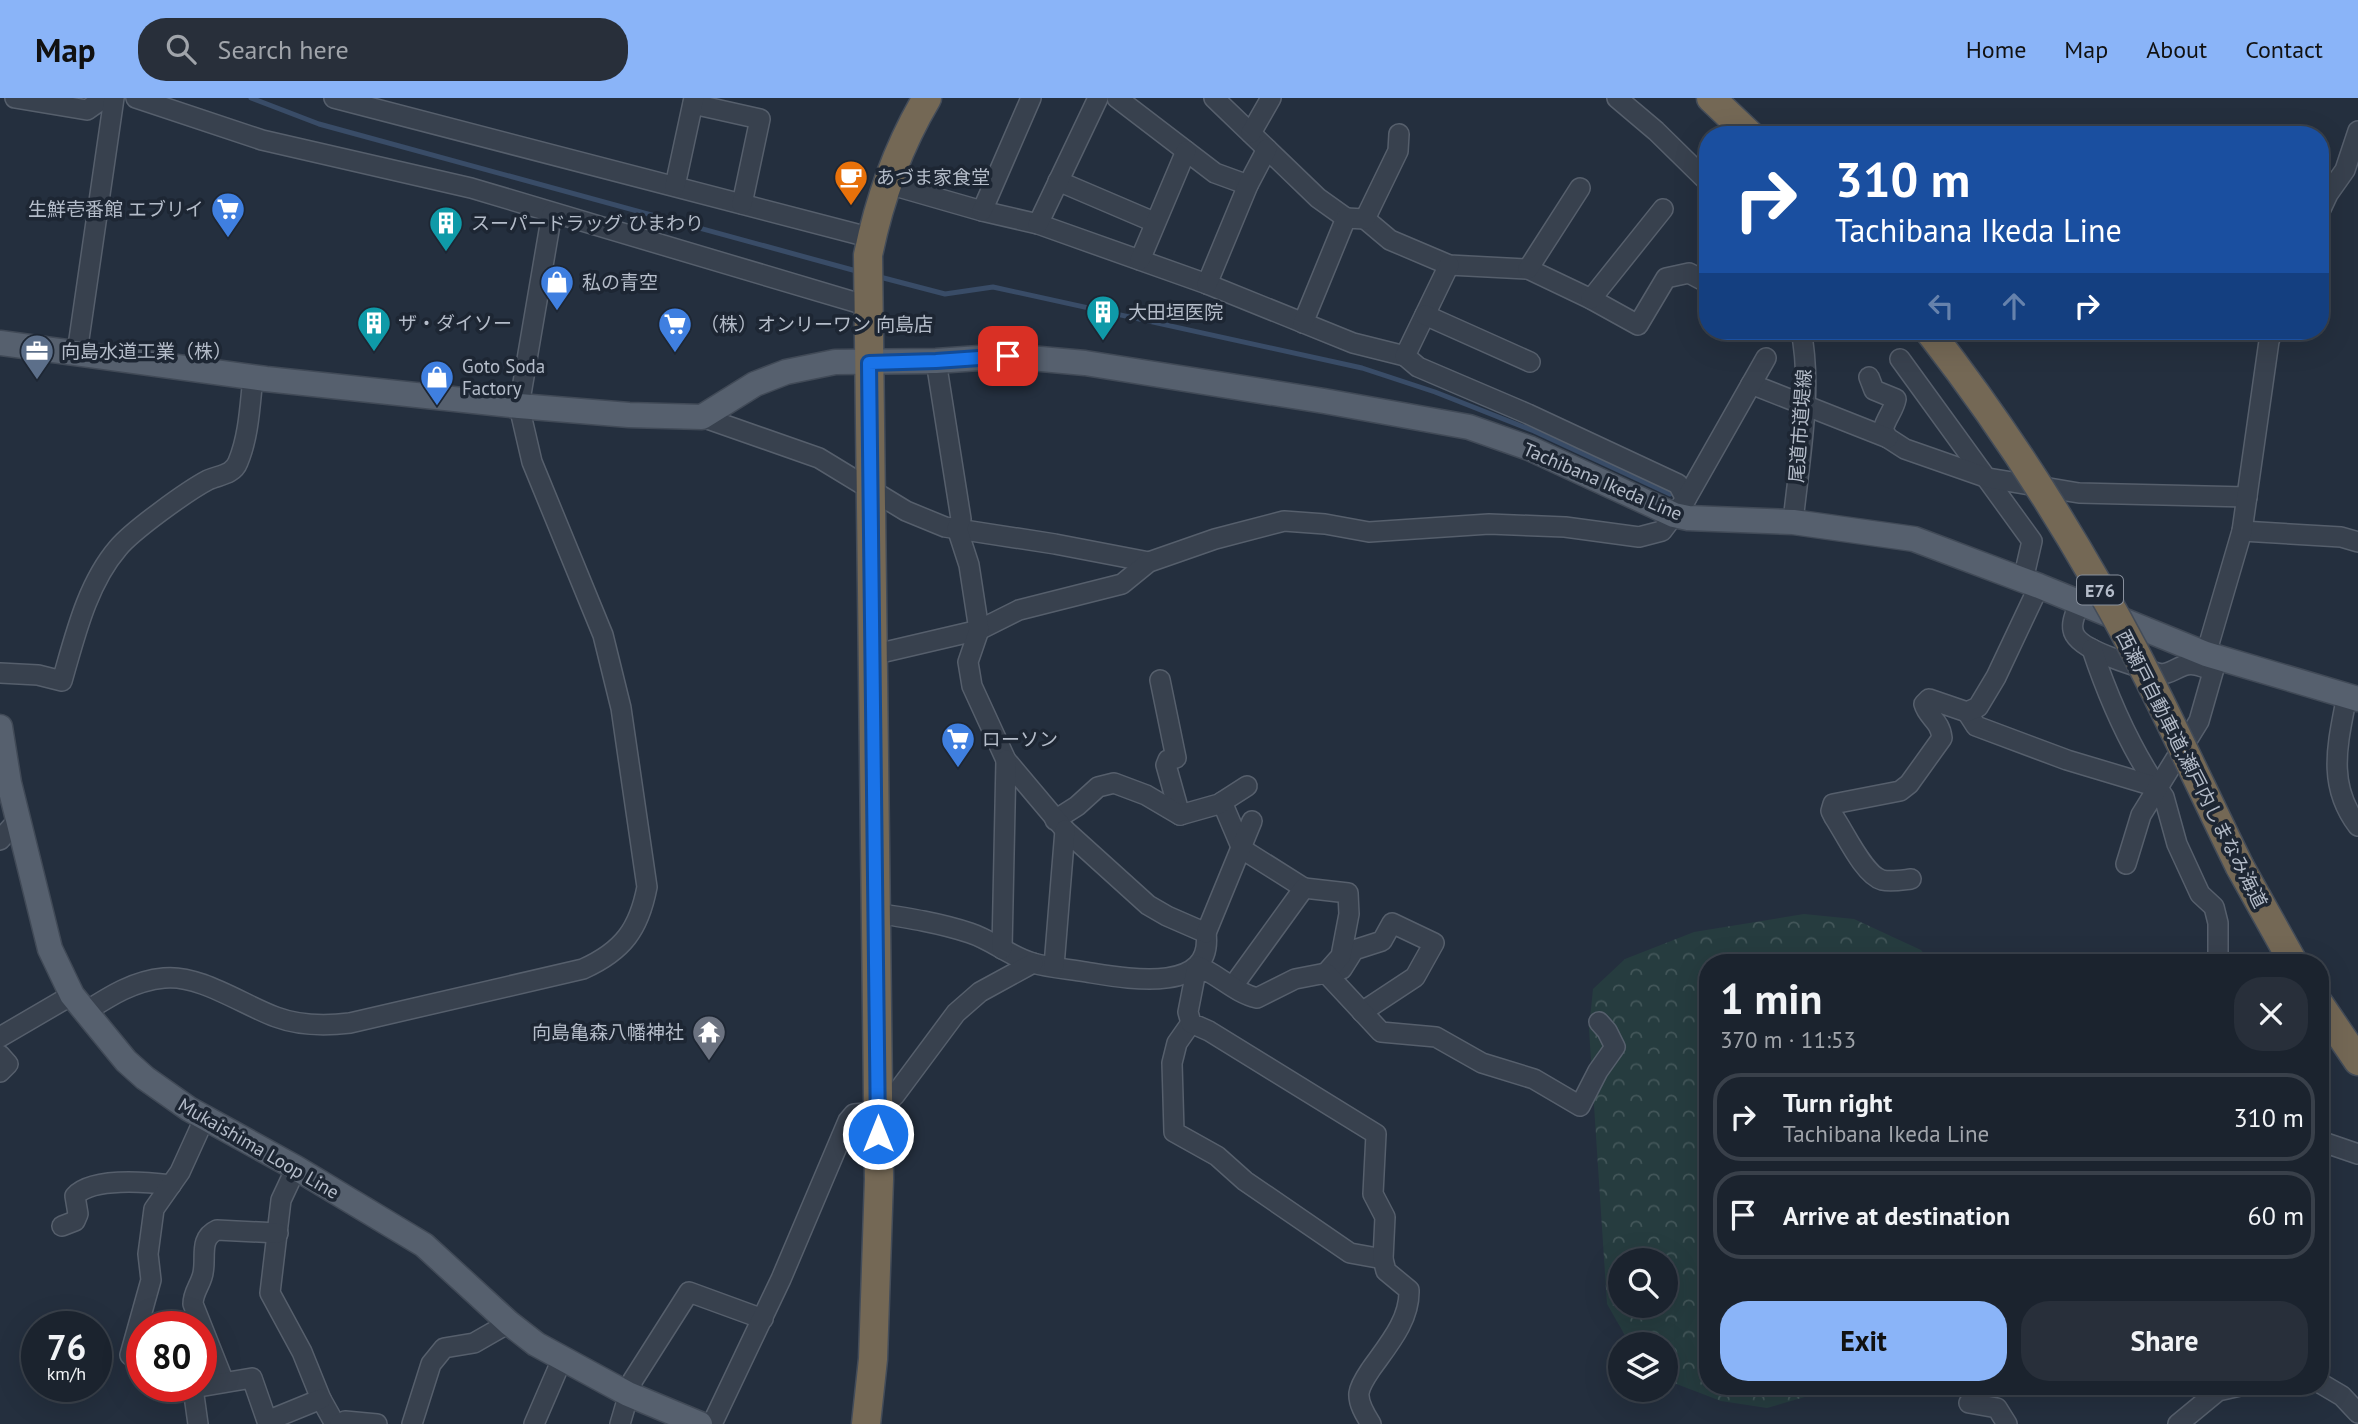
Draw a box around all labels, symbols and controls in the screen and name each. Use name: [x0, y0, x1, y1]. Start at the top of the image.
search box: [138, 18, 628, 81]
text: Map: [35, 28, 96, 71]
icon: search: [162, 30, 200, 68]
text: Search here: [218, 33, 349, 66]
text: Home: [1966, 34, 2026, 65]
text: Map: [2064, 34, 2108, 65]
text: About: [2146, 34, 2207, 65]
text: Contact: [2245, 34, 2323, 65]
text: 310 m: [1835, 147, 1970, 211]
icon: right: [1720, 154, 1811, 245]
cafe icon: あづま家食堂: [832, 158, 870, 207]
place label: あづま家食堂: [876, 165, 990, 189]
supermarket icon: 生鮮壱番館 エブリイ: [209, 190, 247, 239]
place label: 生鮮壱番館 エブリイ: [28, 197, 204, 221]
building icon: スーパードラッグ ひまわり: [427, 204, 465, 253]
text: Tachibana Ikeda Line: [1835, 209, 2122, 251]
place label: スーパードラッグ ひまわり: [471, 211, 704, 235]
shop icon: 私の青空: [538, 263, 576, 312]
place label: 私の青空: [582, 270, 658, 294]
icon: left: [1922, 287, 1960, 325]
icon: ahead: [1995, 287, 2033, 325]
icon: right: [2068, 287, 2106, 325]
building icon: 大田垣医院: [1084, 293, 1122, 342]
place label: 大田垣医院: [1128, 300, 1223, 324]
building icon: ザ・ダイソー: [355, 304, 393, 353]
supermarket icon: （株）オンリーワン 向島店: [656, 305, 694, 354]
place label: ザ・ダイソー: [398, 311, 512, 335]
place label: （株）オンリーワン 向島店: [700, 312, 933, 336]
pin: [978, 326, 1038, 386]
office icon: 向島水道工業（株）: [18, 332, 56, 381]
icon: arrive: [989, 337, 1027, 375]
place label: 向島水道工業（株）: [61, 339, 232, 363]
place label: Goto Soda Factory: [462, 354, 545, 400]
shop icon: Goto Soda Factory: [418, 358, 456, 407]
street label: 尾道市道堤線: [1784, 368, 1816, 484]
street label: Tachibana Ikeda Line: [1520, 437, 1686, 525]
road number: E76: [2077, 576, 2123, 604]
street label: 西瀬戸自動車道;瀬戸内しまなみ海道: [2111, 626, 2273, 912]
supermarket icon: ローソン: [939, 720, 977, 769]
place label: ローソン: [982, 727, 1058, 751]
text: 1 min: [1720, 971, 1822, 1026]
button: close: [2234, 977, 2308, 1051]
temple icon: 向島亀森八幡神社: [690, 1013, 728, 1062]
place label: 向島亀森八幡神社: [532, 1020, 684, 1044]
text: 370 m · 11:53: [1720, 1025, 1856, 1054]
text: Turn right: [1783, 1086, 1892, 1119]
street label: Mukaishima Loop Line: [174, 1092, 344, 1204]
position arrow: [841, 1097, 915, 1171]
icon: right: [1724, 1098, 1762, 1136]
text: 310 m: [2233, 1101, 2304, 1134]
text: Tachibana Ikeda Line: [1783, 1119, 1989, 1148]
icon: arrive: [1724, 1196, 1762, 1234]
text: Arrive at destination: [1783, 1199, 2010, 1232]
text: 60 m: [2248, 1199, 2304, 1232]
map controls: [1608, 1248, 1678, 1402]
button: search: [1608, 1248, 1678, 1318]
button: Exit: [1720, 1301, 2007, 1381]
button: Share: [2021, 1301, 2308, 1381]
speed limit sign: 80: [126, 1311, 217, 1402]
text: 76: [47, 1324, 86, 1370]
button: layers: [1608, 1332, 1678, 1402]
text: km/h: [47, 1362, 86, 1385]

